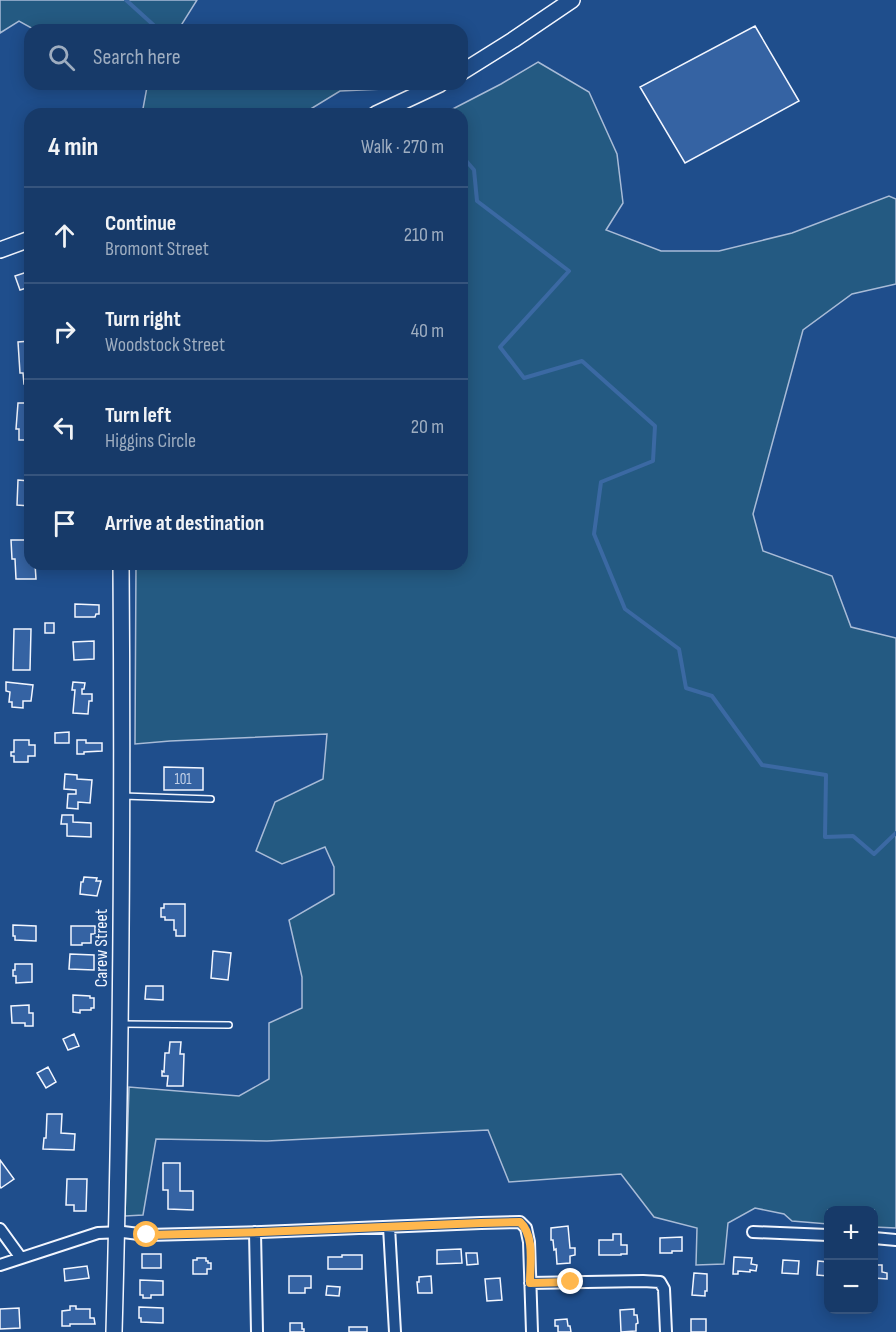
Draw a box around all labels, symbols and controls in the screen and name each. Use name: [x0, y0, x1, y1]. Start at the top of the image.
search box: [24, 24, 468, 90]
icon: search: [45, 41, 78, 74]
text: Search here: [93, 44, 180, 71]
text: 4 min: [48, 132, 98, 163]
text: Walk · 270 m: [361, 135, 444, 159]
text: Continue: [105, 210, 176, 237]
icon: ahead: [48, 219, 81, 252]
text: 210 m: [404, 223, 444, 247]
text: Bromont Street: [105, 237, 209, 261]
text: Turn right: [105, 306, 181, 333]
icon: right: [48, 315, 81, 348]
text: 40 m: [411, 319, 444, 343]
text: Woodstock Street: [105, 333, 225, 357]
text: Turn left: [105, 402, 171, 429]
icon: left: [48, 411, 81, 444]
text: 20 m: [411, 415, 444, 439]
text: Higgins Circle: [105, 429, 196, 453]
icon: arrive: [48, 507, 81, 540]
text: Arrive at destination: [105, 510, 264, 537]
house number: 101: [174, 770, 192, 789]
street label: Carew Street: [91, 908, 112, 987]
map controls: [824, 1206, 878, 1314]
button: +: [824, 1206, 878, 1260]
route start: [133, 1221, 159, 1247]
button: −: [824, 1260, 878, 1314]
route end: [557, 1268, 583, 1294]

